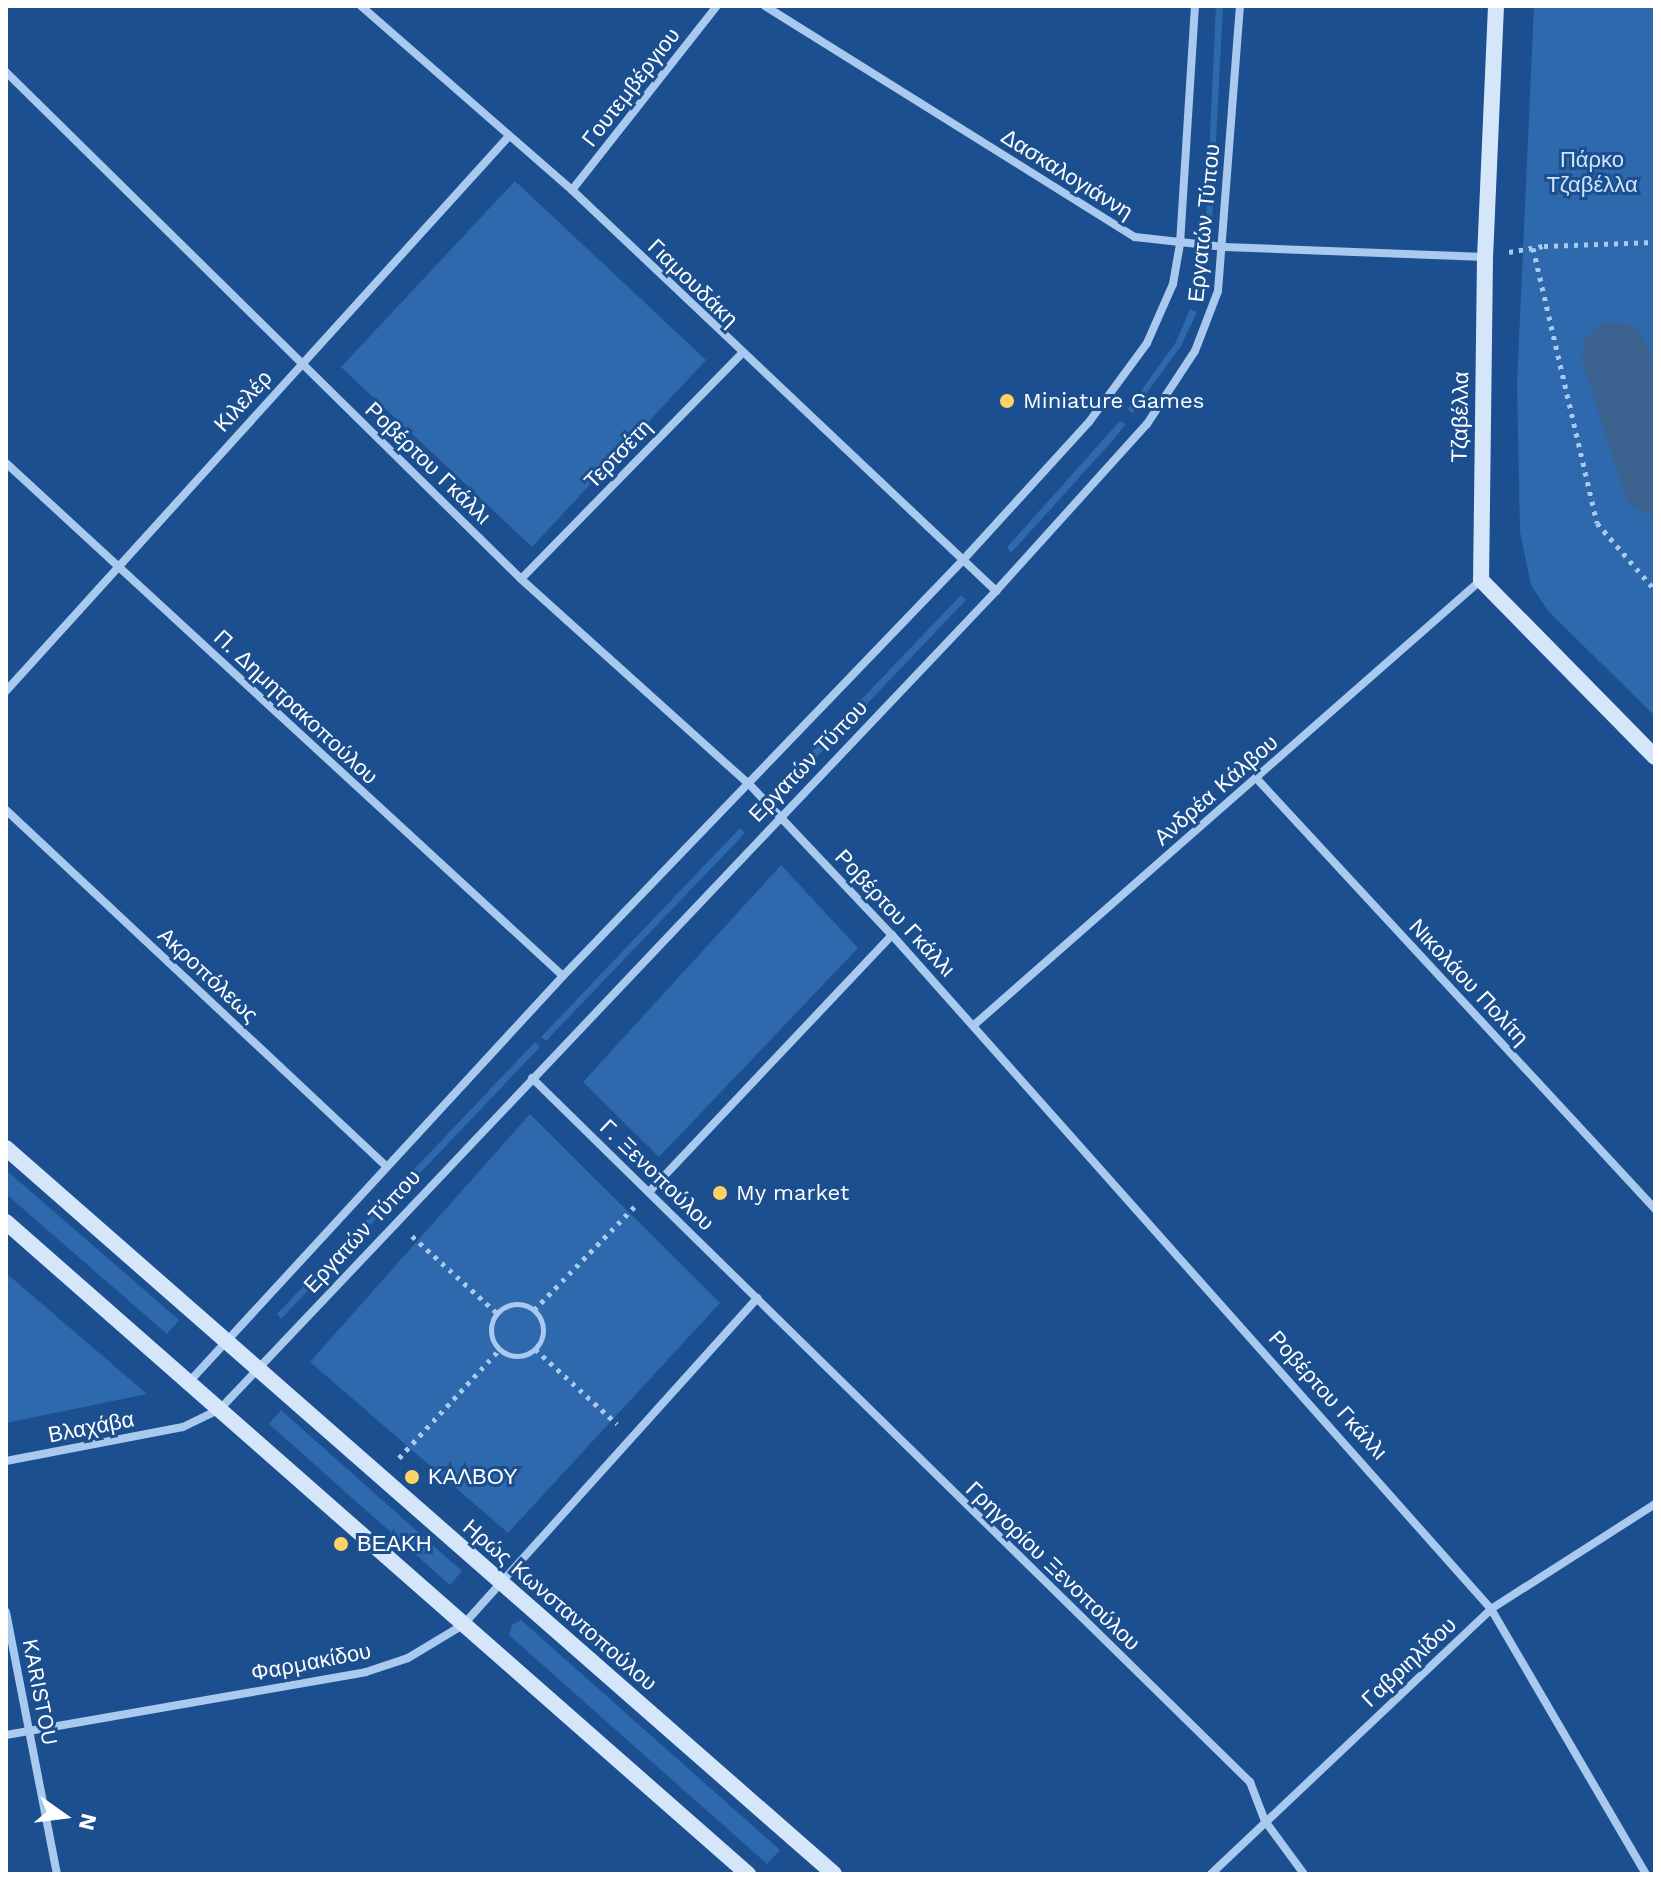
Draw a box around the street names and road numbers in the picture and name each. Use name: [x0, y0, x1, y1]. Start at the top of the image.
street label: Γουτεμβέργιου: [576, 22, 686, 152]
street label: Δασκαλογιάννη: [996, 123, 1138, 225]
street label: Εργατών Τύπου: [1183, 143, 1225, 303]
street label: Γιαμουδάκη: [642, 234, 744, 332]
street label: Κιλελέρ: [209, 365, 277, 437]
street label: Τζαβέλλα: [1446, 371, 1474, 463]
street label: Ροβέρτου Γκάλλι: [360, 396, 496, 530]
street label: Τερτσέτη: [579, 414, 657, 494]
street label: Π. Δημητρακοπούλου: [209, 624, 383, 790]
street label: Εργατών Τύπου: [743, 695, 873, 827]
street label: Ανδρέα Κάλβου: [1149, 729, 1283, 851]
street label: Ροβέρτου Γκάλλι: [829, 844, 961, 982]
street label: Νικολάου Πολίτη: [1404, 913, 1534, 1051]
street label: Ακροπόλεως: [153, 922, 263, 1028]
street label: Γ. Ξενοπούλου: [595, 1114, 719, 1236]
street label: Εργατών Τύπου: [298, 1164, 426, 1298]
street label: Ροβέρτου Γκάλλι: [1263, 1325, 1393, 1465]
street label: Βλαχάβα: [46, 1406, 136, 1448]
street label: Γρηγορίου Ξενοπούλου: [960, 1476, 1146, 1656]
street label: Ηρώς Κωνσταντοπούλου: [458, 1514, 662, 1696]
street label: Γαβριηλίδου: [1356, 1612, 1462, 1712]
street label: KARISTOU: [17, 1636, 63, 1748]
street label: Φαρμακίδου: [249, 1637, 373, 1687]

